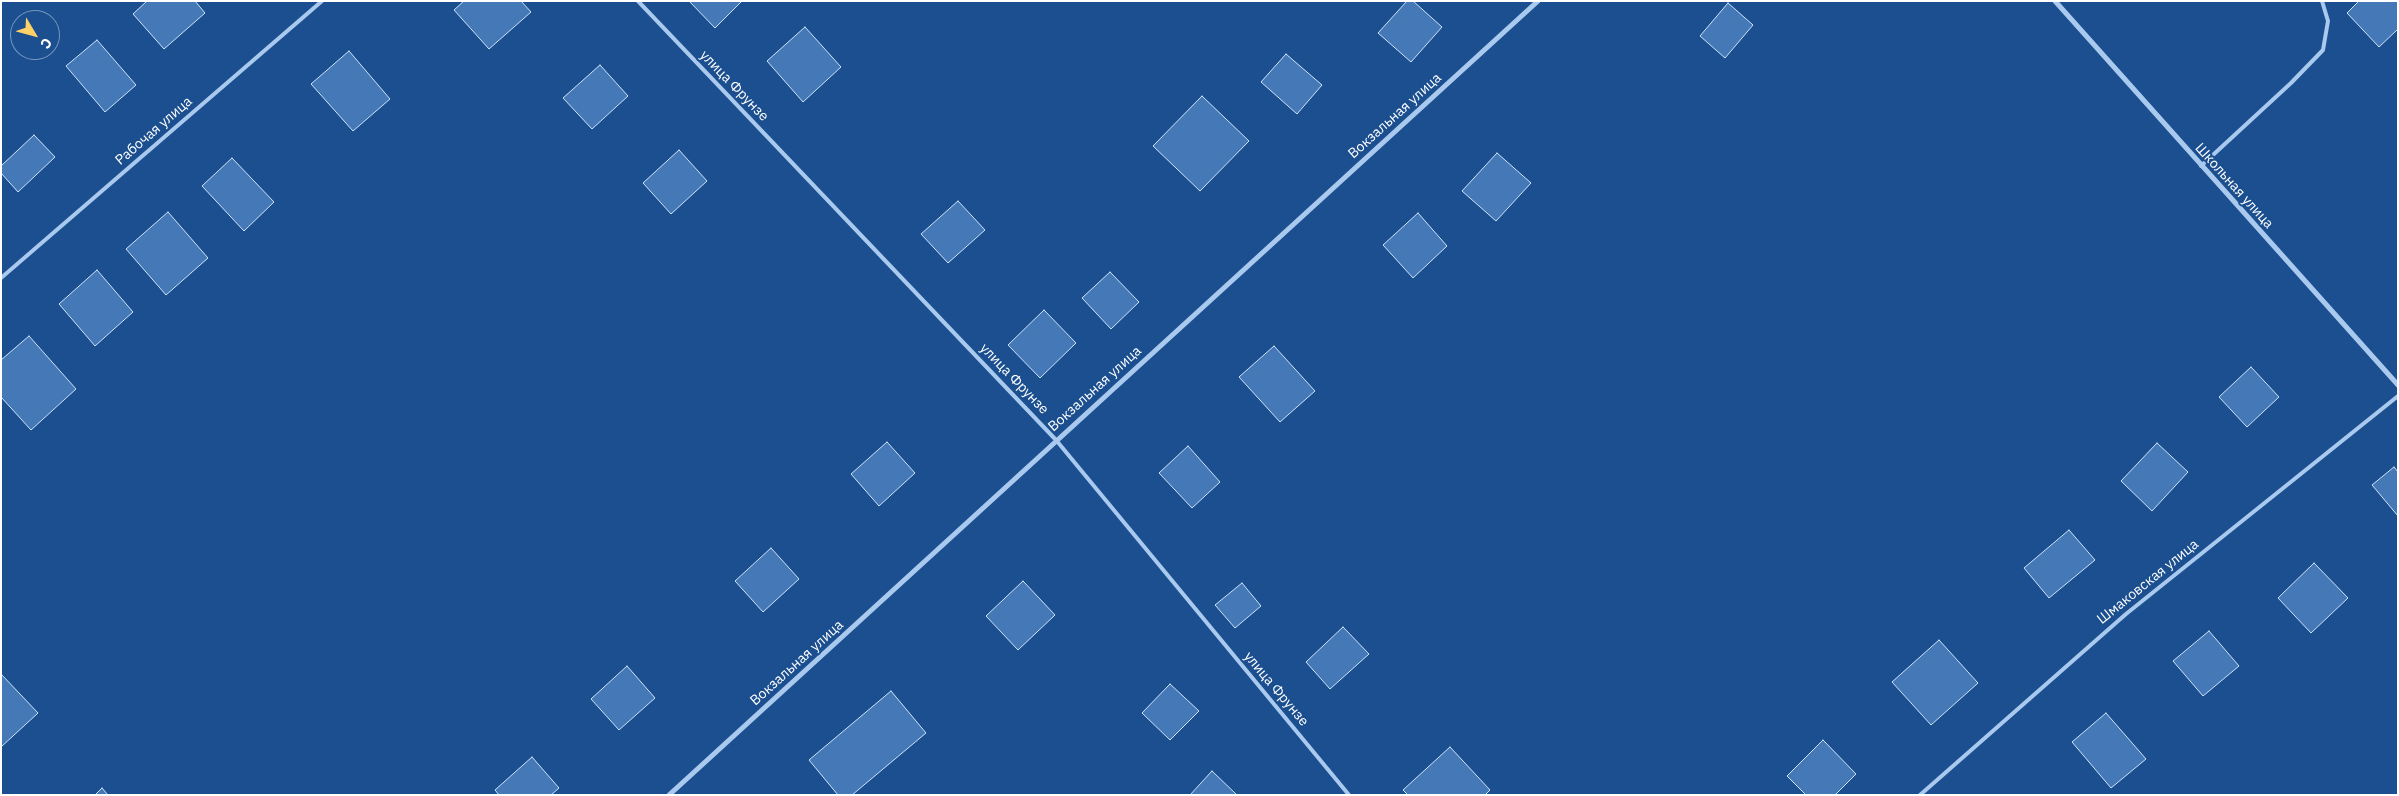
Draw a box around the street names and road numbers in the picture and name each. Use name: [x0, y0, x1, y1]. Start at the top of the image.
street label: улица Фрунзе: [696, 47, 772, 125]
street label: Вокзальная улица: [1345, 70, 1445, 162]
street label: Рабочая улица: [112, 93, 196, 169]
street label: Школьная улица: [2191, 140, 2277, 232]
street label: улица Фрунзе: [976, 340, 1052, 418]
street label: Вокзальная улица: [1045, 343, 1145, 435]
street label: Шмаковская улица: [2094, 536, 2202, 628]
street label: Вокзальная улица: [747, 617, 847, 709]
street label: улица Фрунзе: [1240, 648, 1312, 730]

